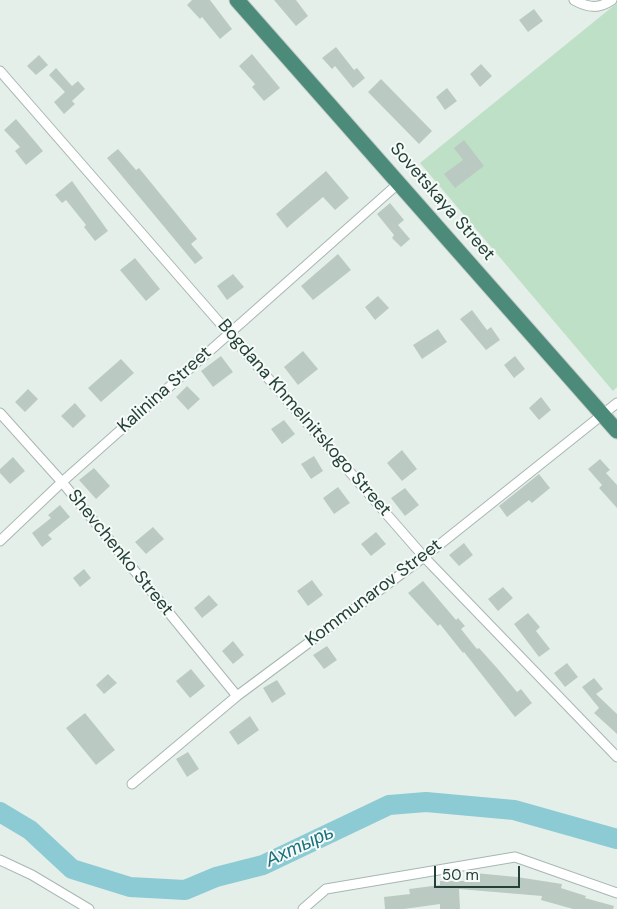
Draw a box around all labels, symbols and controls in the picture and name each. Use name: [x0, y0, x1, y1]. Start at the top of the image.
street label: Sovetskaya Street: [385, 139, 499, 265]
street label: Bogdana Khmelnitskogo Street: [213, 315, 395, 521]
street label: Kalinina Street: [114, 342, 216, 438]
street label: Shevchenko Street: [63, 486, 177, 620]
street label: Kommunarov Street: [302, 535, 446, 651]
water label: Ахтырь: [262, 821, 338, 873]
scale bar: [437, 856, 523, 888]
text: 50 m: [442, 865, 479, 885]

